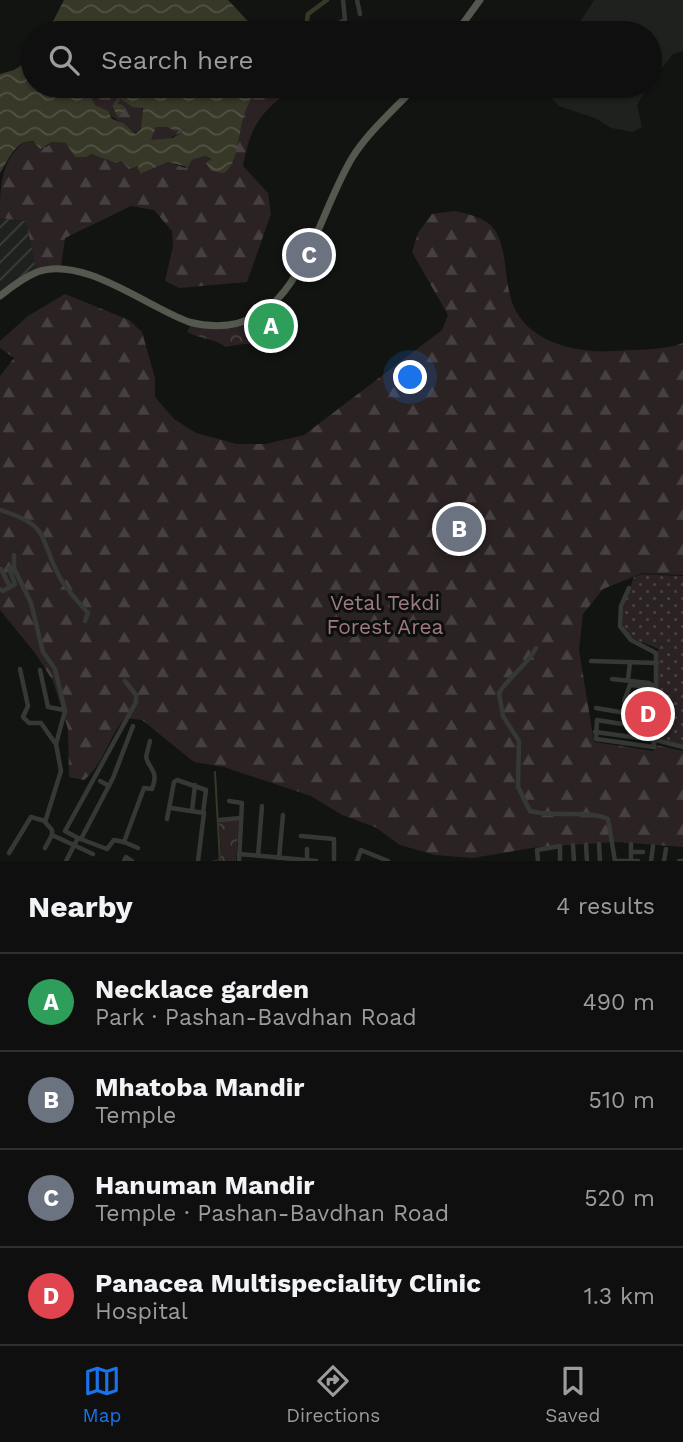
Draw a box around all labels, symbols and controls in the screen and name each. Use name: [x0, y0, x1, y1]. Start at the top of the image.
search box: [21, 21, 662, 98]
icon: search: [45, 41, 83, 79]
text: Search here: [101, 45, 253, 75]
pin: C: [286, 229, 332, 281]
pin: A: [248, 300, 294, 352]
your location: [393, 360, 427, 394]
pin: B: [436, 503, 482, 555]
park label: Vetal Tekdi Forest Area: [327, 590, 444, 639]
pin: D: [625, 688, 671, 740]
text: Nearby: [28, 889, 133, 924]
text: 4 results: [556, 893, 655, 920]
text: Necklace garden: [95, 974, 309, 1004]
text: A: [43, 989, 59, 1016]
text: 490 m: [583, 989, 655, 1016]
text: Park · Pashan-Bavdhan Road: [95, 1004, 417, 1031]
text: Mhatoba Mandir: [95, 1072, 304, 1102]
text: B: [43, 1087, 59, 1114]
text: 510 m: [589, 1087, 655, 1114]
text: Temple: [95, 1102, 176, 1129]
text: Hanuman Mandir: [95, 1170, 314, 1200]
text: C: [43, 1185, 59, 1212]
text: 520 m: [584, 1185, 655, 1212]
text: Temple · Pashan-Bavdhan Road: [95, 1200, 449, 1227]
text: Panacea Multispeciality Clinic: [95, 1268, 481, 1298]
text: D: [43, 1283, 59, 1310]
text: 1.3 km: [584, 1283, 655, 1310]
text: Hospital: [95, 1298, 188, 1325]
tab: Map: [83, 1362, 121, 1427]
tab: Directions: [286, 1362, 380, 1427]
tab: Saved: [545, 1362, 600, 1427]

